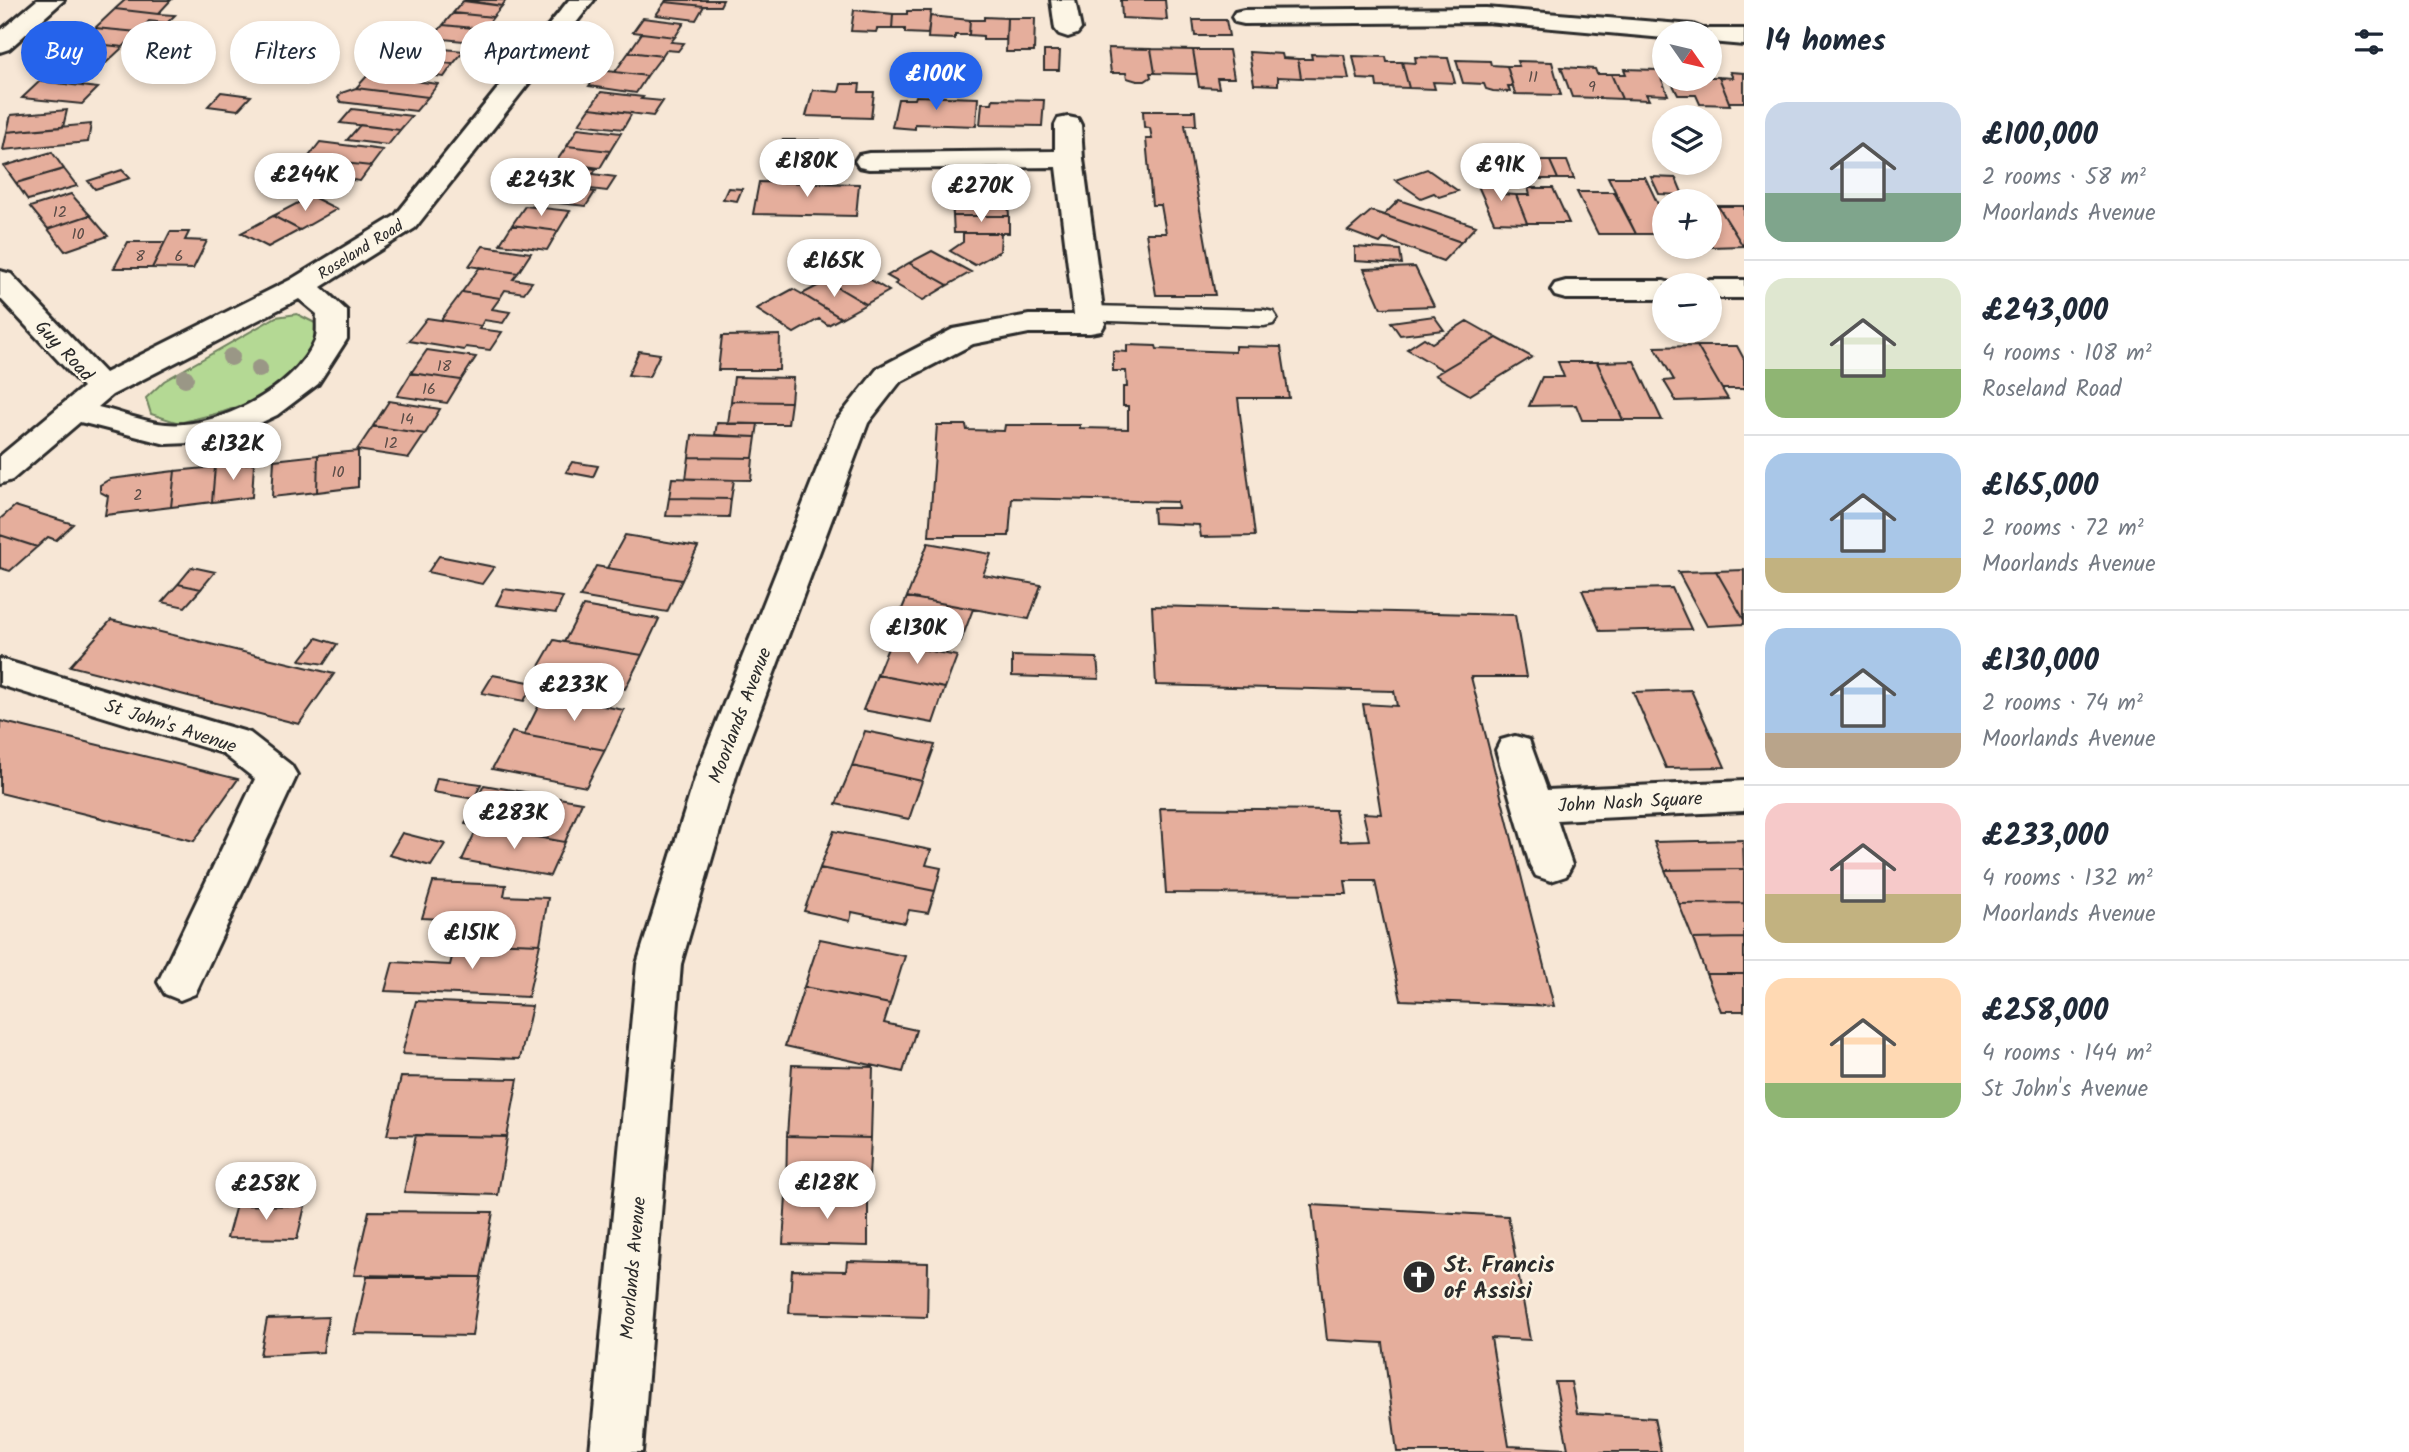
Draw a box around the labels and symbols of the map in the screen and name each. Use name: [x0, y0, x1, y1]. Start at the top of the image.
north arrow: [1652, 21, 1722, 91]
pin: £100K: [887, 52, 985, 112]
house number: 11: [1528, 65, 1538, 90]
house number: 9: [1588, 75, 1596, 100]
pin: £180K: [758, 140, 856, 199]
pin: £91K: [1460, 144, 1542, 203]
pin: £244K: [256, 154, 354, 213]
pin: £243K: [492, 158, 590, 218]
pin: £270K: [932, 164, 1030, 224]
house number: 12: [53, 200, 67, 225]
street label: Roseland Road: [313, 213, 409, 287]
house number: 10: [71, 222, 85, 247]
pin: £165K: [785, 240, 883, 299]
house number: 8: [135, 244, 145, 269]
house number: 6: [175, 244, 183, 269]
street label: Guy Road: [27, 314, 101, 390]
house number: 18: [437, 354, 452, 379]
house number: 16: [422, 377, 436, 402]
house number: 14: [400, 407, 414, 432]
pin: £132K: [184, 422, 282, 482]
house number: 12: [384, 431, 398, 456]
house number: 10: [331, 460, 345, 485]
house number: 2: [133, 483, 143, 508]
pin: £130K: [868, 606, 966, 666]
street label: Moorlands Avenue: [701, 643, 781, 788]
pin: £233K: [525, 664, 623, 723]
street label: St John's Avenue: [100, 691, 241, 763]
street label: John Nash Square: [1557, 784, 1704, 822]
pin: £283K: [465, 792, 563, 851]
pin: £151K: [423, 912, 521, 971]
pin: £258K: [217, 1162, 315, 1222]
pin: £128K: [778, 1162, 876, 1221]
street label: Moorlands Avenue: [613, 1195, 655, 1341]
place label: St. Francis of Assisi: [1444, 1248, 1555, 1310]
church icon: St. Francis of Assisi: [1400, 1258, 1438, 1296]

